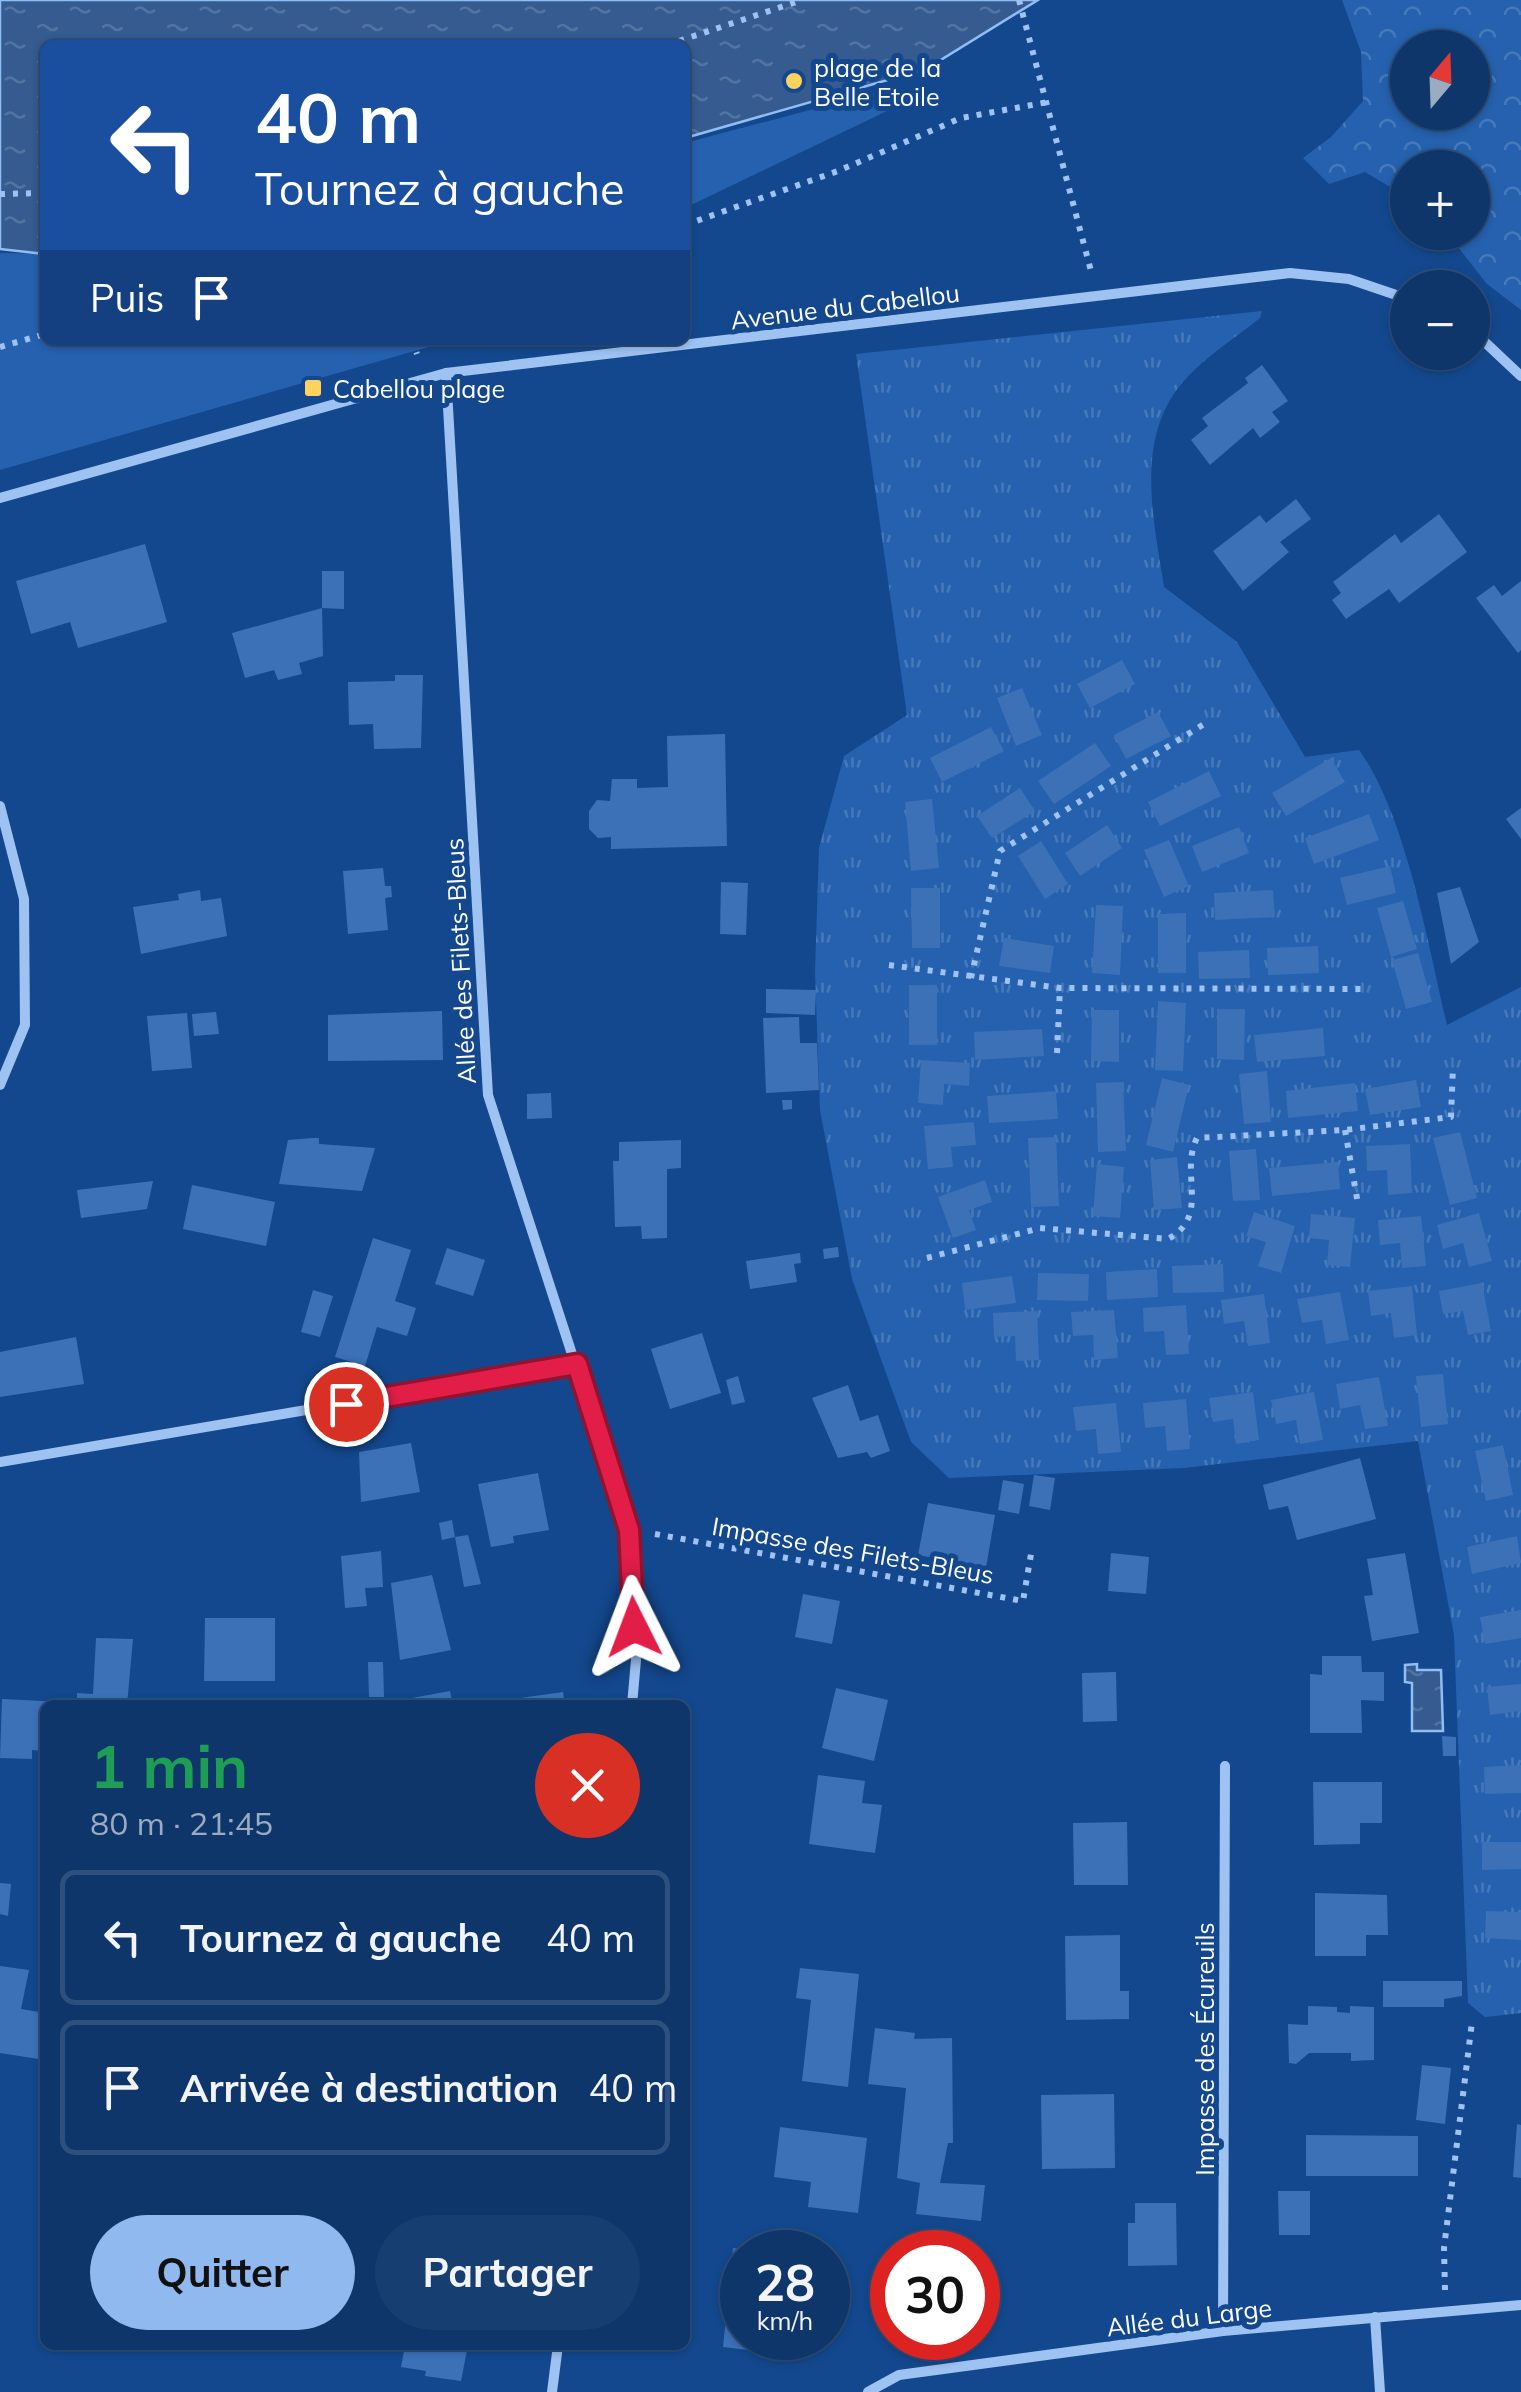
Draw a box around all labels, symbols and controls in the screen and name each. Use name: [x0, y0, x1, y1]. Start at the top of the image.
north arrow: [1390, 30, 1490, 130]
map controls: [1390, 30, 1490, 370]
place label: plage de la Belle Etoile: [814, 52, 941, 112]
marker: plage de la Belle Etoile: [783, 70, 805, 92]
text: 40 m: [255, 73, 421, 161]
icon: left: [90, 80, 220, 210]
button: +: [1390, 150, 1490, 250]
text: Tournez à gauche: [255, 160, 625, 216]
icon: arrive: [184, 270, 239, 325]
button: −: [1390, 270, 1490, 370]
text: Puis: [90, 274, 164, 322]
street label: Avenue du Cabellou: [729, 277, 961, 335]
place label: Cabellou plage: [333, 373, 505, 404]
marker: Cabellou plage: [302, 377, 324, 399]
street label: Allée des Filets-Bleus: [438, 837, 482, 1085]
pin: [304, 1362, 389, 1447]
icon: arrive: [319, 1377, 374, 1432]
street label: Impasse des Filets-Bleus: [710, 1510, 996, 1590]
position arrow: [582, 1575, 686, 1679]
text: 1 min: [90, 1728, 248, 1803]
button: close: [535, 1733, 640, 1838]
text: 80 m · 21:45: [90, 1803, 273, 1843]
icon: left: [95, 1910, 150, 1965]
text: Tournez à gauche: [180, 1914, 501, 1962]
text: 40 m: [546, 1914, 635, 1962]
street label: Impasse des Écureuils: [1189, 1922, 1220, 2176]
icon: arrive: [95, 2060, 150, 2115]
text: Arrivée à destination: [180, 2064, 558, 2112]
text: 40 m: [588, 2064, 677, 2112]
button: Quitter: [90, 2215, 355, 2330]
button: Partager: [375, 2215, 640, 2330]
speed limit sign: 30: [870, 2230, 1000, 2360]
text: 28: [755, 2251, 815, 2314]
street label: Allée du Large: [1105, 2291, 1273, 2343]
text: km/h: [757, 2305, 813, 2336]

